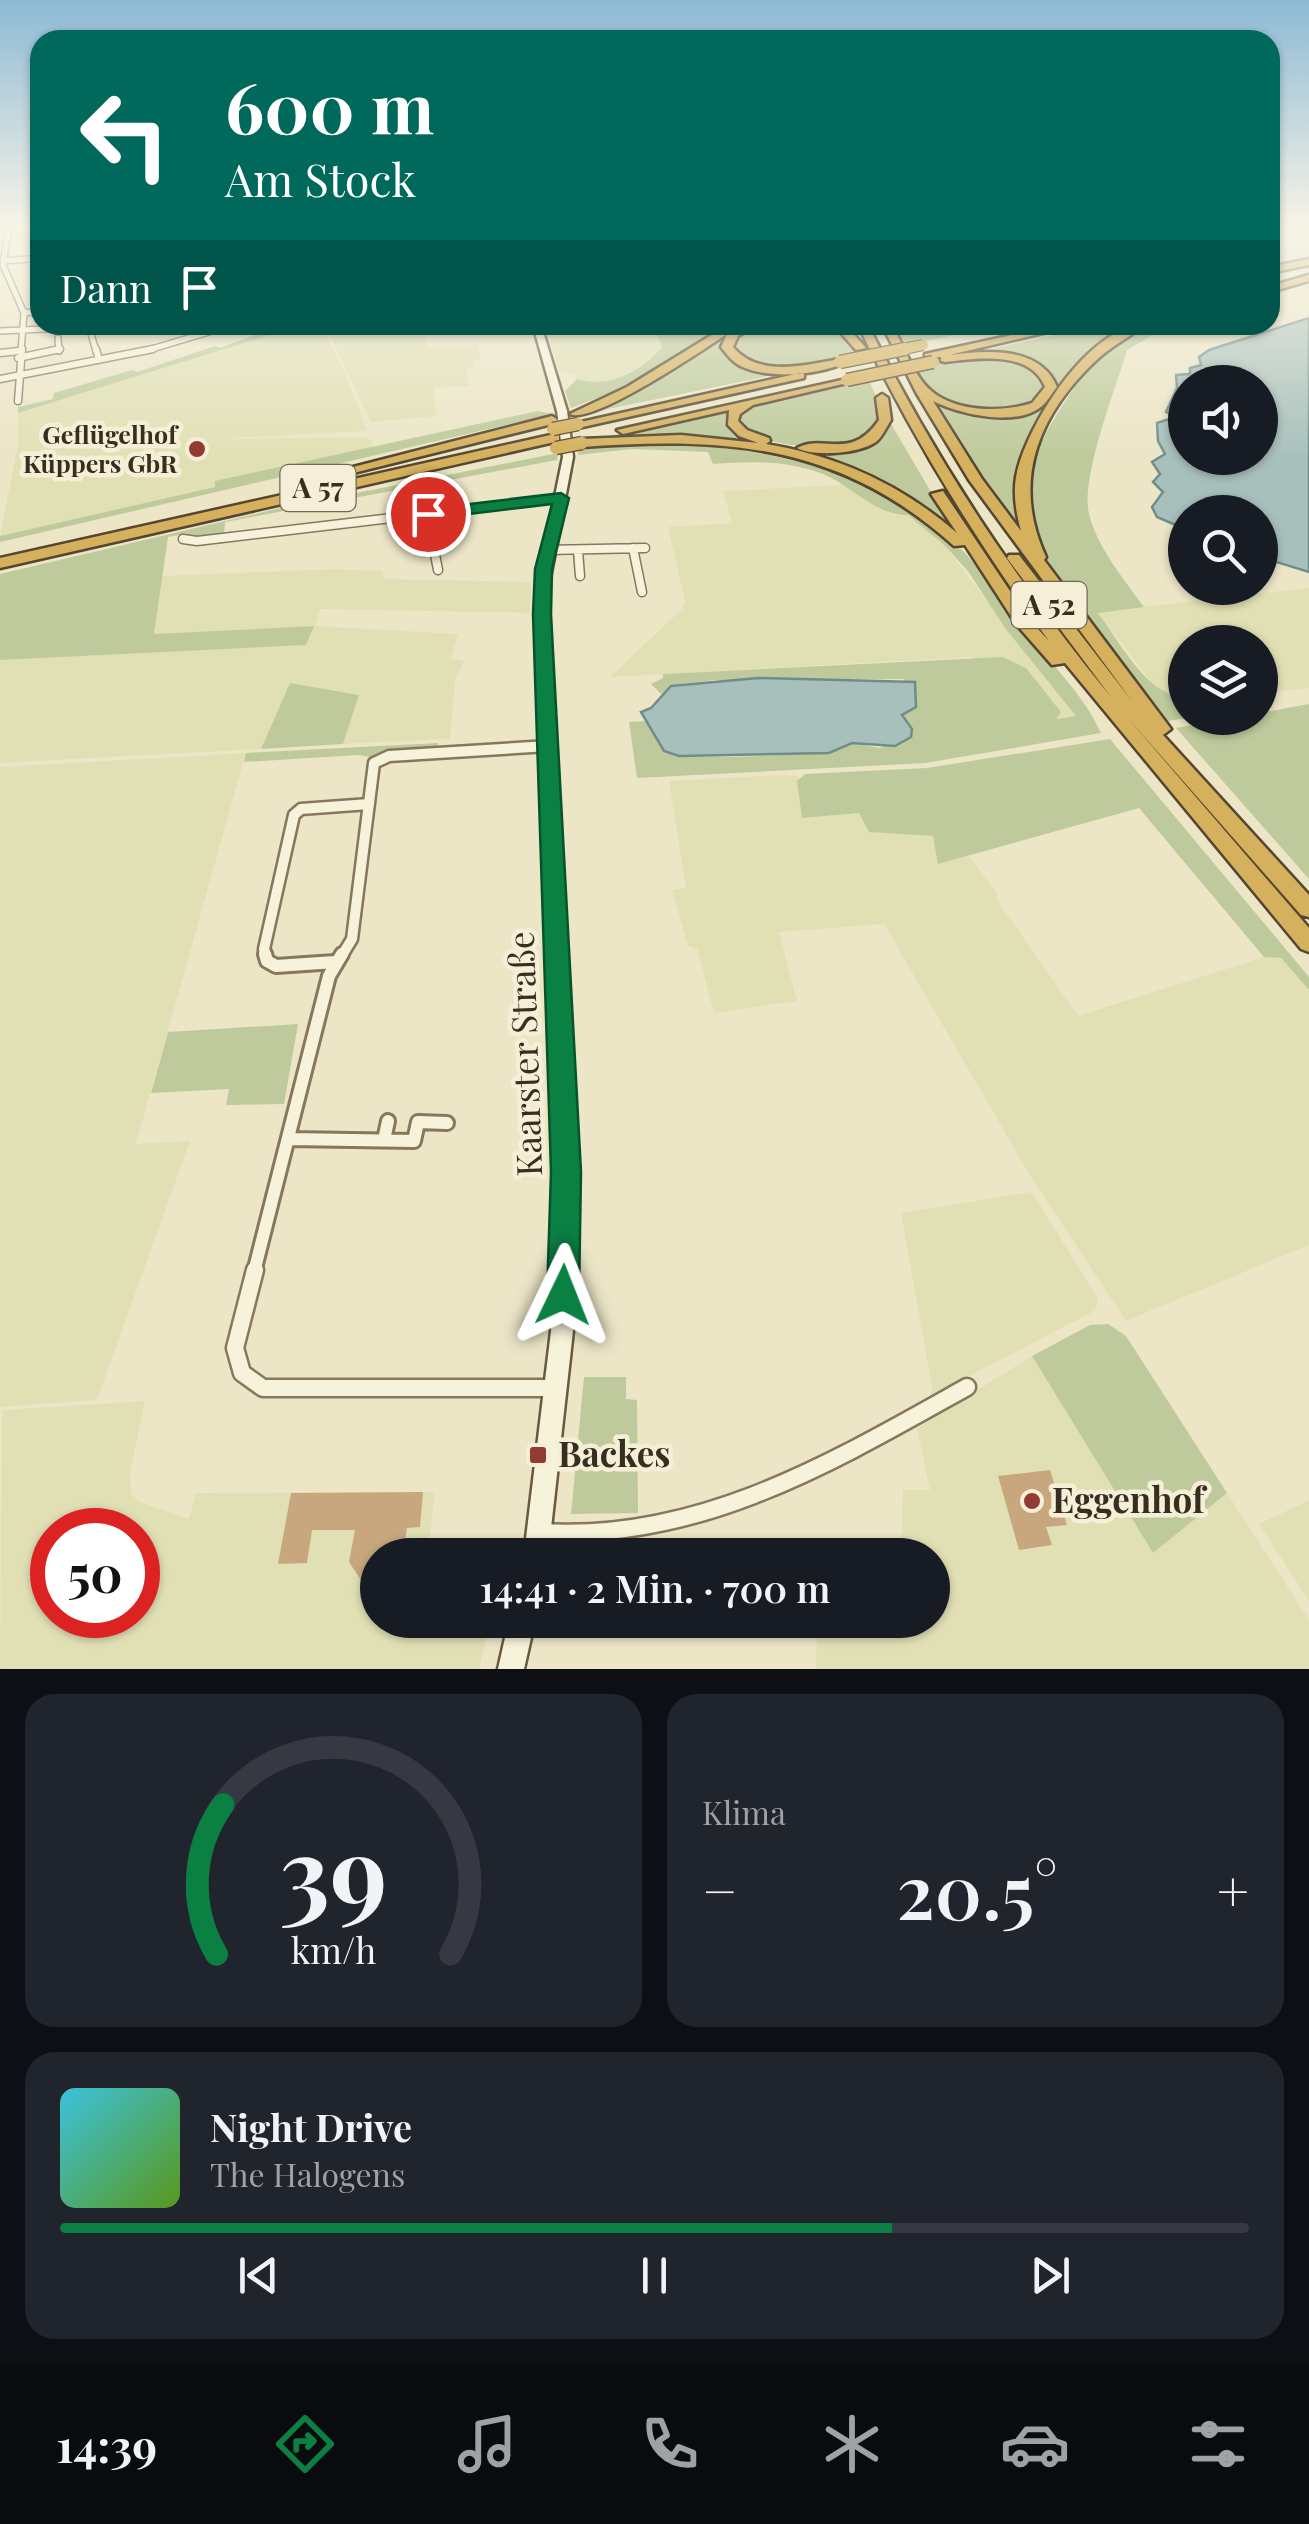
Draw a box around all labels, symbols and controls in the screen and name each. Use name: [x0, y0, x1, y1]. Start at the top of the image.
text: 600 m: [225, 58, 434, 152]
icon: left: [60, 70, 190, 200]
text: Am Stock: [225, 148, 416, 208]
icon: arrive: [172, 260, 227, 315]
text: Dann: [60, 262, 152, 313]
map controls: [1168, 365, 1278, 735]
button: sound: [1168, 365, 1278, 475]
place label: Geflügelhof Küppers GbR: [23, 417, 179, 479]
marker: Geflügelhof Küppers GbR: [186, 438, 208, 460]
road number: A 57: [280, 465, 356, 511]
pin: [386, 472, 471, 557]
icon: arrive: [401, 487, 456, 542]
button: search: [1168, 495, 1278, 605]
road number: A 52: [1012, 582, 1086, 628]
button: layers: [1168, 625, 1278, 735]
street label: Kaarster Straße: [496, 931, 551, 1177]
position arrow: [511, 1243, 615, 1347]
place label: Backes: [558, 1429, 670, 1476]
marker: Backes: [527, 1444, 549, 1466]
place label: Eggenhof: [1052, 1475, 1208, 1522]
marker: Eggenhof: [1021, 1490, 1043, 1512]
speed limit sign: 50: [30, 1508, 160, 1638]
text: 14:41 · 2 Min. · 700 m: [479, 1562, 831, 1613]
text: Klima: [702, 1790, 786, 1833]
text: 39: [279, 1799, 388, 1938]
text: 20.5°: [896, 1839, 1058, 1939]
text: −: [702, 1852, 738, 1926]
text: +: [1217, 1852, 1249, 1926]
text: km/h: [291, 1925, 376, 1973]
text: Night Drive: [210, 2101, 412, 2152]
text: The Halogens: [210, 2152, 405, 2195]
icon: previous: [231, 2248, 286, 2303]
icon: pause: [627, 2248, 682, 2303]
icon: next: [1023, 2248, 1078, 2303]
icon: directions: [270, 2409, 340, 2479]
icon: music: [452, 2409, 522, 2479]
icon: phone: [635, 2409, 705, 2479]
icon: climate: [817, 2409, 887, 2479]
icon: car: [1000, 2409, 1070, 2479]
icon: filters: [1183, 2409, 1253, 2479]
text: 14:39: [56, 2414, 157, 2474]

